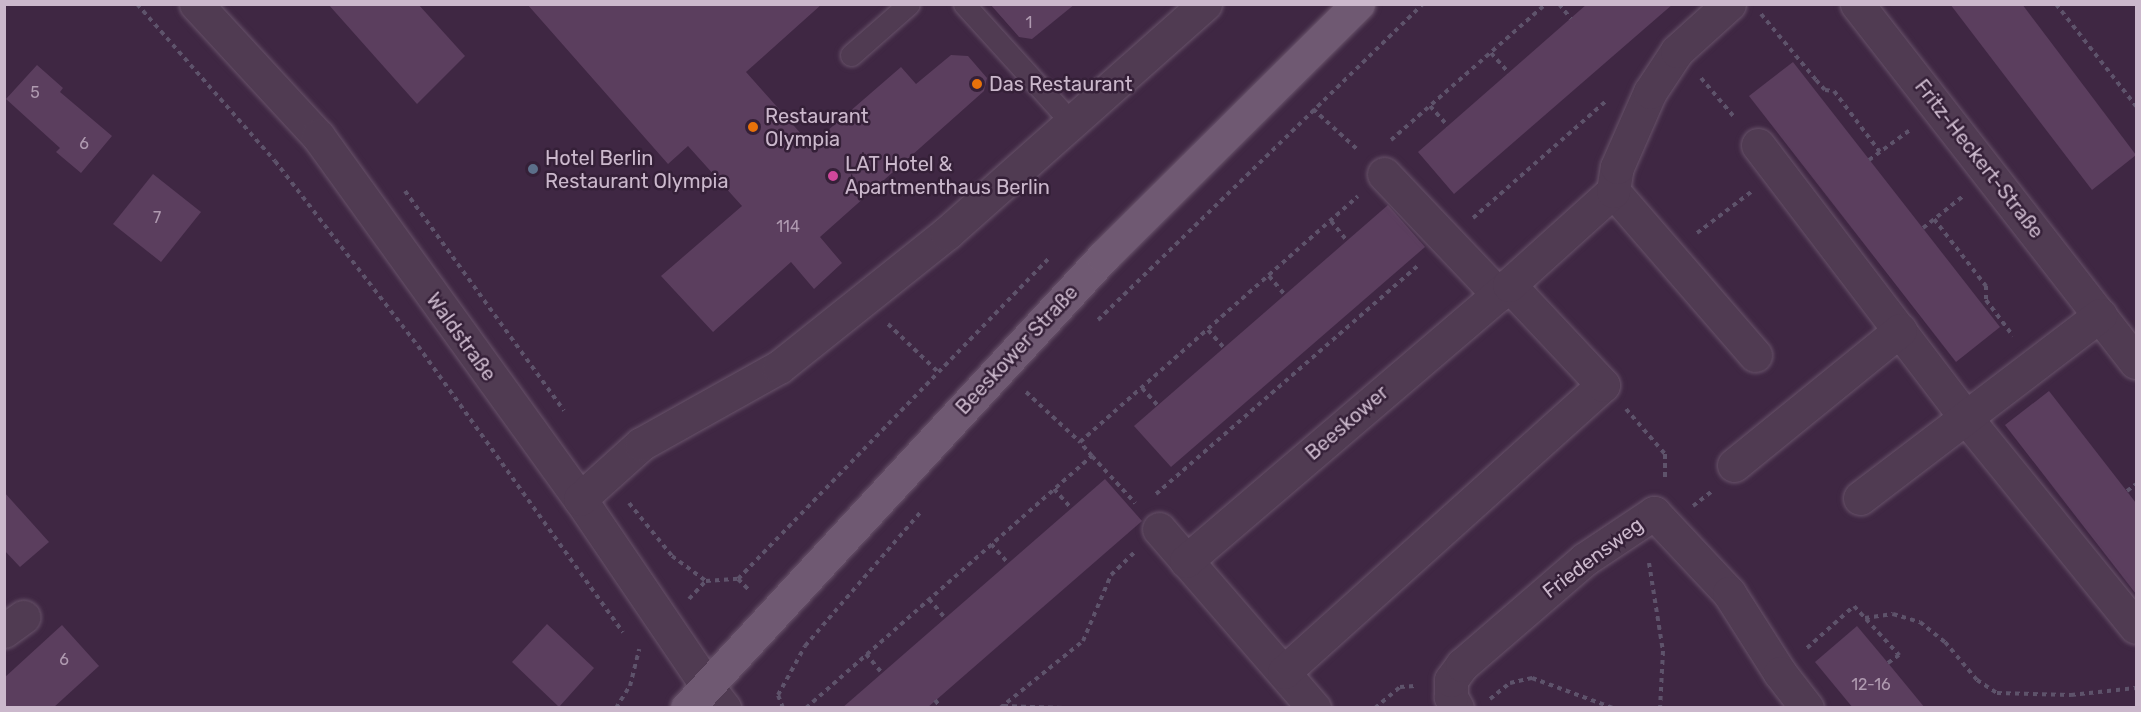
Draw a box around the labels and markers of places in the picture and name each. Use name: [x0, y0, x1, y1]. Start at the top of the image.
place label: Das Restaurant: [989, 72, 1132, 96]
marker: Das Restaurant: [970, 77, 984, 91]
place label: Restaurant Olympia: [765, 104, 869, 151]
marker: Restaurant Olympia: [746, 120, 760, 134]
place label: Hotel Berlin Restaurant Olympia: [545, 146, 728, 193]
place label: LAT Hotel & Apartmenthaus Berlin: [845, 152, 1050, 199]
marker: Hotel Berlin Restaurant Olympia: [526, 162, 540, 176]
marker: LAT Hotel & Apartmenthaus Berlin: [826, 169, 840, 183]

